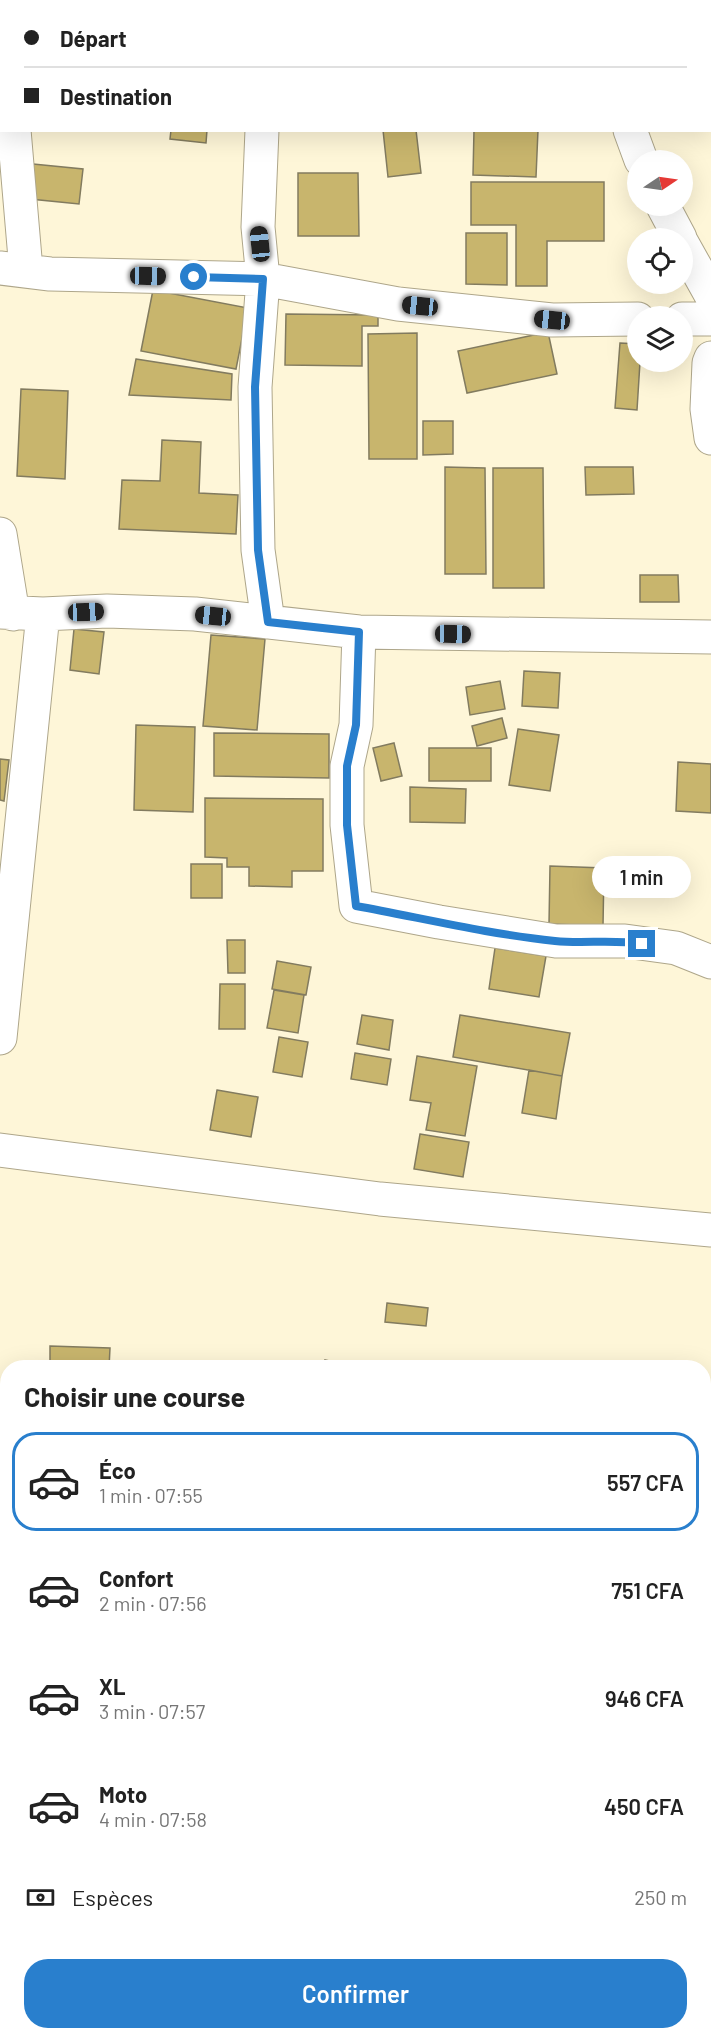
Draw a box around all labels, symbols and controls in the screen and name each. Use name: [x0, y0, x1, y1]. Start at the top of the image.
text: Départ: [60, 25, 127, 51]
text: Destination: [60, 83, 172, 109]
north arrow: [627, 150, 693, 216]
map controls: [627, 150, 693, 372]
car: [249, 225, 271, 263]
button: locate: [627, 228, 693, 294]
route start: [180, 263, 207, 290]
car: [130, 267, 166, 285]
car: [401, 295, 439, 317]
button: layers: [627, 306, 693, 372]
car: [533, 309, 571, 331]
car: [68, 602, 104, 622]
car: [194, 605, 232, 627]
car: [435, 625, 471, 643]
callout: 1 min: [592, 857, 692, 899]
text: 1 min: [620, 865, 663, 889]
route end: [628, 930, 655, 957]
text: Choisir une course: [24, 1380, 245, 1412]
icon: car: [27, 1455, 81, 1509]
text: Éco: [99, 1457, 136, 1483]
text: 557 CFA: [607, 1469, 684, 1495]
text: 1 min · 07:55: [99, 1483, 203, 1507]
icon: car: [27, 1563, 81, 1617]
text: Confort: [99, 1565, 174, 1591]
text: 751 CFA: [611, 1577, 684, 1603]
text: 2 min · 07:56: [99, 1591, 206, 1615]
icon: car: [27, 1671, 81, 1725]
text: XL: [99, 1673, 125, 1699]
text: 946 CFA: [605, 1685, 684, 1711]
text: 3 min · 07:57: [99, 1699, 205, 1723]
icon: car: [27, 1779, 81, 1833]
text: Moto: [99, 1781, 147, 1807]
text: 450 CFA: [604, 1793, 684, 1819]
text: 4 min · 07:58: [99, 1807, 207, 1831]
icon: cash: [24, 1881, 57, 1914]
text: Espèces: [72, 1884, 153, 1910]
text: 250 m: [634, 1885, 687, 1909]
button: Confirmer: [24, 1959, 687, 2028]

